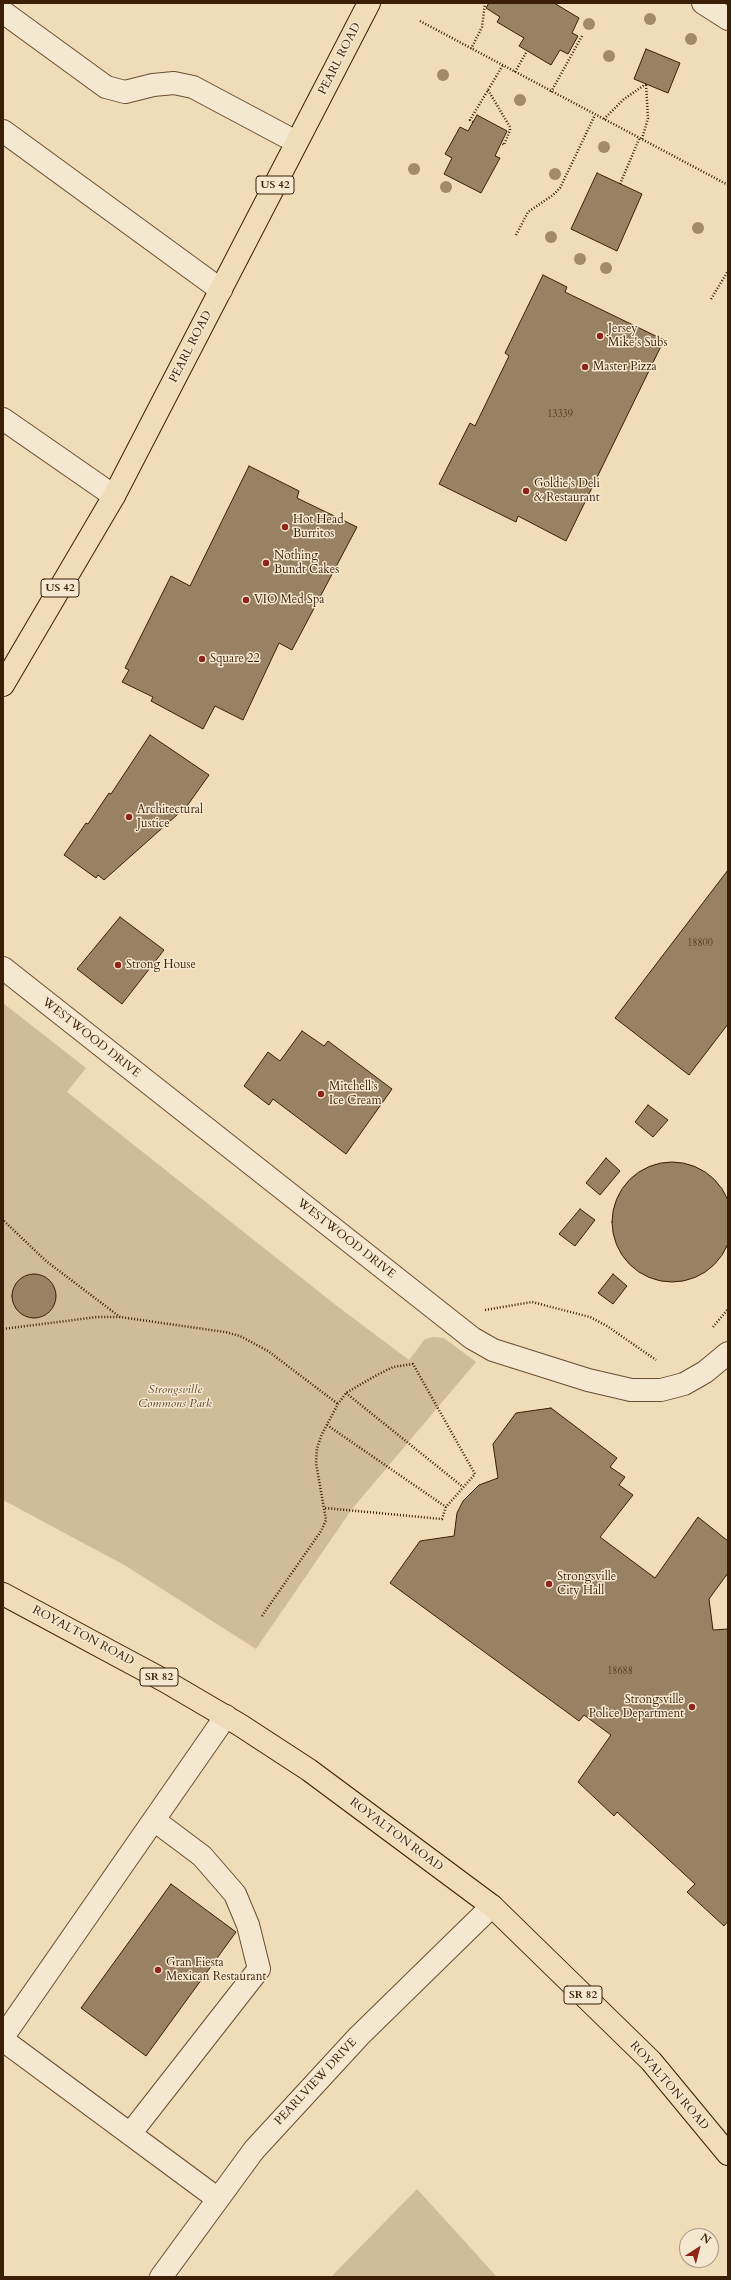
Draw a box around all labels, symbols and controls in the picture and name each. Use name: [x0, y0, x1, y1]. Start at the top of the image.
street label: PEARL ROAD: [316, 21, 364, 97]
road number: US 42: [256, 176, 294, 194]
street label: PEARL ROAD: [167, 309, 215, 385]
place label: Jersey Mike's Subs: [608, 322, 668, 350]
marker: Jersey Mike's Subs: [595, 331, 605, 341]
place label: Master Pizza: [593, 360, 657, 374]
marker: Master Pizza: [580, 362, 590, 372]
house number: 13339: [547, 409, 573, 421]
place label: Goldie’s Deli & Restaurant: [534, 477, 600, 505]
marker: Goldie’s Deli & Restaurant: [521, 486, 531, 496]
place label: Hot Head Burritos: [293, 513, 344, 541]
marker: Hot Head Burritos: [280, 522, 290, 532]
place label: Nothing Bundt Cakes: [274, 549, 339, 577]
marker: Nothing Bundt Cakes: [261, 558, 271, 568]
road number: US 42: [41, 579, 79, 597]
place label: VIO Med Spa: [254, 593, 324, 607]
marker: VIO Med Spa: [241, 595, 251, 605]
place label: Square 22: [210, 652, 260, 666]
marker: Square 22: [197, 654, 207, 664]
place label: Architectural Justice: [137, 803, 203, 831]
marker: Architectural Justice: [124, 812, 134, 822]
house number: 18800: [687, 938, 713, 950]
place label: Strong House: [126, 958, 196, 972]
marker: Strong House: [113, 960, 123, 970]
street label: WESTWOOD DRIVE: [39, 995, 143, 1081]
place label: Mitchell’s Ice Cream: [329, 1080, 382, 1108]
marker: Mitchell’s Ice Cream: [316, 1089, 326, 1099]
street label: WESTWOOD DRIVE: [294, 1196, 398, 1282]
park label: Strongsville Commons Park: [138, 1383, 212, 1411]
place label: Strongsville City Hall: [557, 1570, 616, 1598]
marker: Strongsville City Hall: [544, 1579, 554, 1589]
street label: ROYALTON ROAD: [30, 1603, 136, 1669]
house number: 18688: [607, 1666, 633, 1678]
road number: SR 82: [140, 1668, 178, 1686]
place label: Strongsville Police Department: [589, 1693, 684, 1721]
marker: Strongsville Police Department: [687, 1702, 697, 1712]
street label: ROYALTON ROAD: [347, 1795, 445, 1875]
place label: Gran Fiesta Mexican Restaurant: [166, 1956, 266, 1984]
marker: Gran Fiesta Mexican Restaurant: [153, 1965, 163, 1975]
road number: SR 82: [564, 1986, 602, 2004]
street label: PEARLVIEW DRIVE: [272, 2035, 360, 2129]
street label: ROYALTON ROAD: [626, 2039, 712, 2133]
north arrow: [679, 2228, 719, 2268]
text: N: [697, 2230, 714, 2248]

